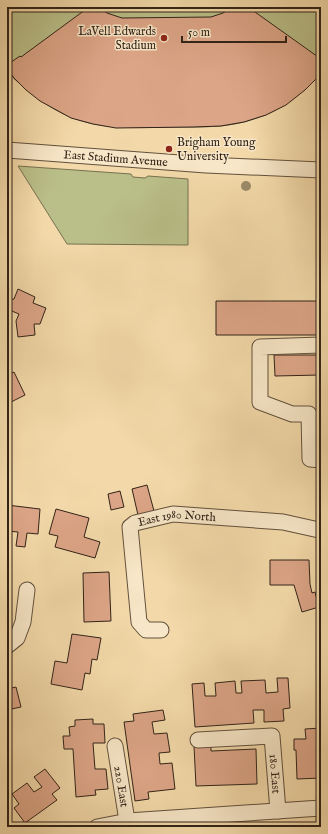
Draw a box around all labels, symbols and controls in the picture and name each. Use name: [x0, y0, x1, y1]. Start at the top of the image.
scale bar: [182, 18, 286, 44]
place label: LaVell Edwards Stadium: [78, 24, 156, 53]
text: 50 m: [188, 25, 210, 40]
marker: LaVell Edwards Stadium: [159, 33, 169, 43]
place label: Brigham Young University: [177, 135, 256, 164]
marker: Brigham Young University: [164, 144, 174, 154]
street label: East Stadium Avenue: [63, 147, 169, 170]
street label: East 1980 North: [136, 507, 217, 530]
street label: 180 East: [265, 753, 284, 794]
street label: 220 East: [110, 765, 132, 808]

